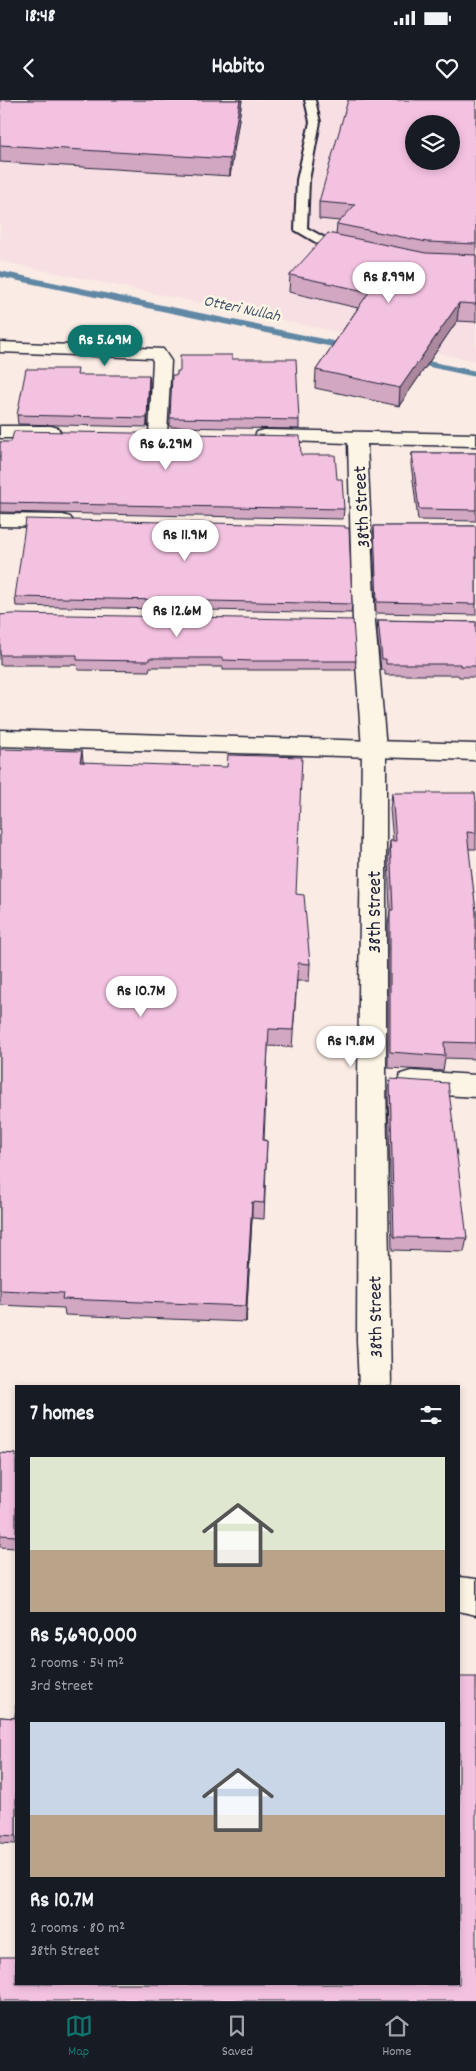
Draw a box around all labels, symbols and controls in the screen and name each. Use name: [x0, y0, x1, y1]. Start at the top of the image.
text: 18:48: [25, 4, 55, 31]
text: Habito: [211, 52, 265, 83]
icon: back: [15, 54, 43, 82]
icon: heart: [433, 54, 461, 82]
map controls: [405, 115, 460, 170]
button: layers: [405, 115, 460, 170]
pin: Rs 8.99M: [337, 262, 441, 304]
text: Rs 8.99M: [363, 266, 415, 289]
water label: Otteri Nullah: [201, 290, 283, 329]
pin: Rs 5.69M: [53, 324, 157, 367]
text: Rs 5.69M: [79, 329, 131, 352]
pin: Rs 6.29M: [114, 428, 218, 471]
text: Rs 6.29M: [140, 433, 192, 456]
street label: 38th Street: [348, 465, 379, 549]
pin: Rs 11.9M: [133, 520, 237, 562]
text: Rs 11.9M: [163, 524, 207, 547]
pin: Rs 12.6M: [125, 596, 229, 638]
text: Rs 12.6M: [153, 600, 201, 623]
street label: 38th Street: [363, 871, 390, 953]
pin: Rs 10.7M: [89, 976, 193, 1018]
text: Rs 10.7M: [117, 980, 165, 1003]
pin: Rs 19.8M: [299, 1026, 403, 1068]
text: Rs 19.8M: [327, 1030, 375, 1053]
street label: 38th Street: [363, 1276, 392, 1358]
text: 7 homes: [30, 1400, 94, 1430]
icon: filters: [417, 1401, 445, 1429]
icon: home: [193, 1490, 283, 1580]
text: Rs 5,690,000: [30, 1622, 137, 1652]
text: 2 rooms · 54 m²: [30, 1652, 124, 1675]
text: 3rd Street: [30, 1675, 93, 1698]
icon: home: [193, 1755, 283, 1845]
text: Rs 10.7M: [30, 1887, 94, 1917]
text: 2 rooms · 80 m²: [30, 1917, 125, 1940]
text: 38th Street: [30, 1940, 99, 1963]
tab: Map: [65, 2012, 93, 2062]
tab: Saved: [222, 2012, 253, 2062]
tab: Home: [382, 2012, 411, 2062]

